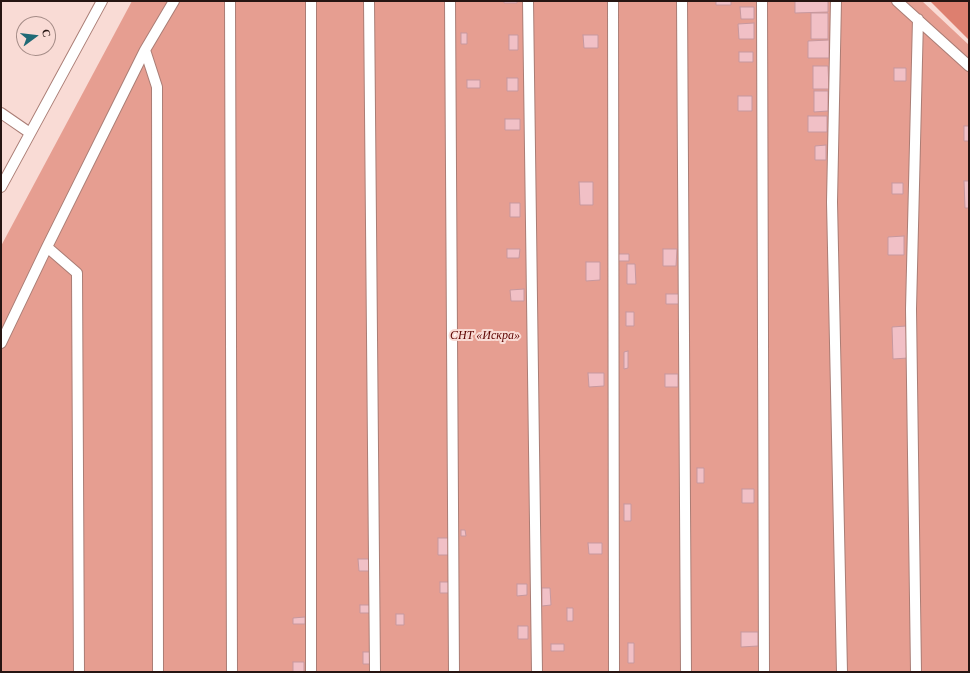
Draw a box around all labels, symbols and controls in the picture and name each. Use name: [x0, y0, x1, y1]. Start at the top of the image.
north arrow: [16, 16, 56, 56]
text: С: [40, 28, 53, 39]
park label: СНТ «Искра»: [450, 329, 520, 343]

